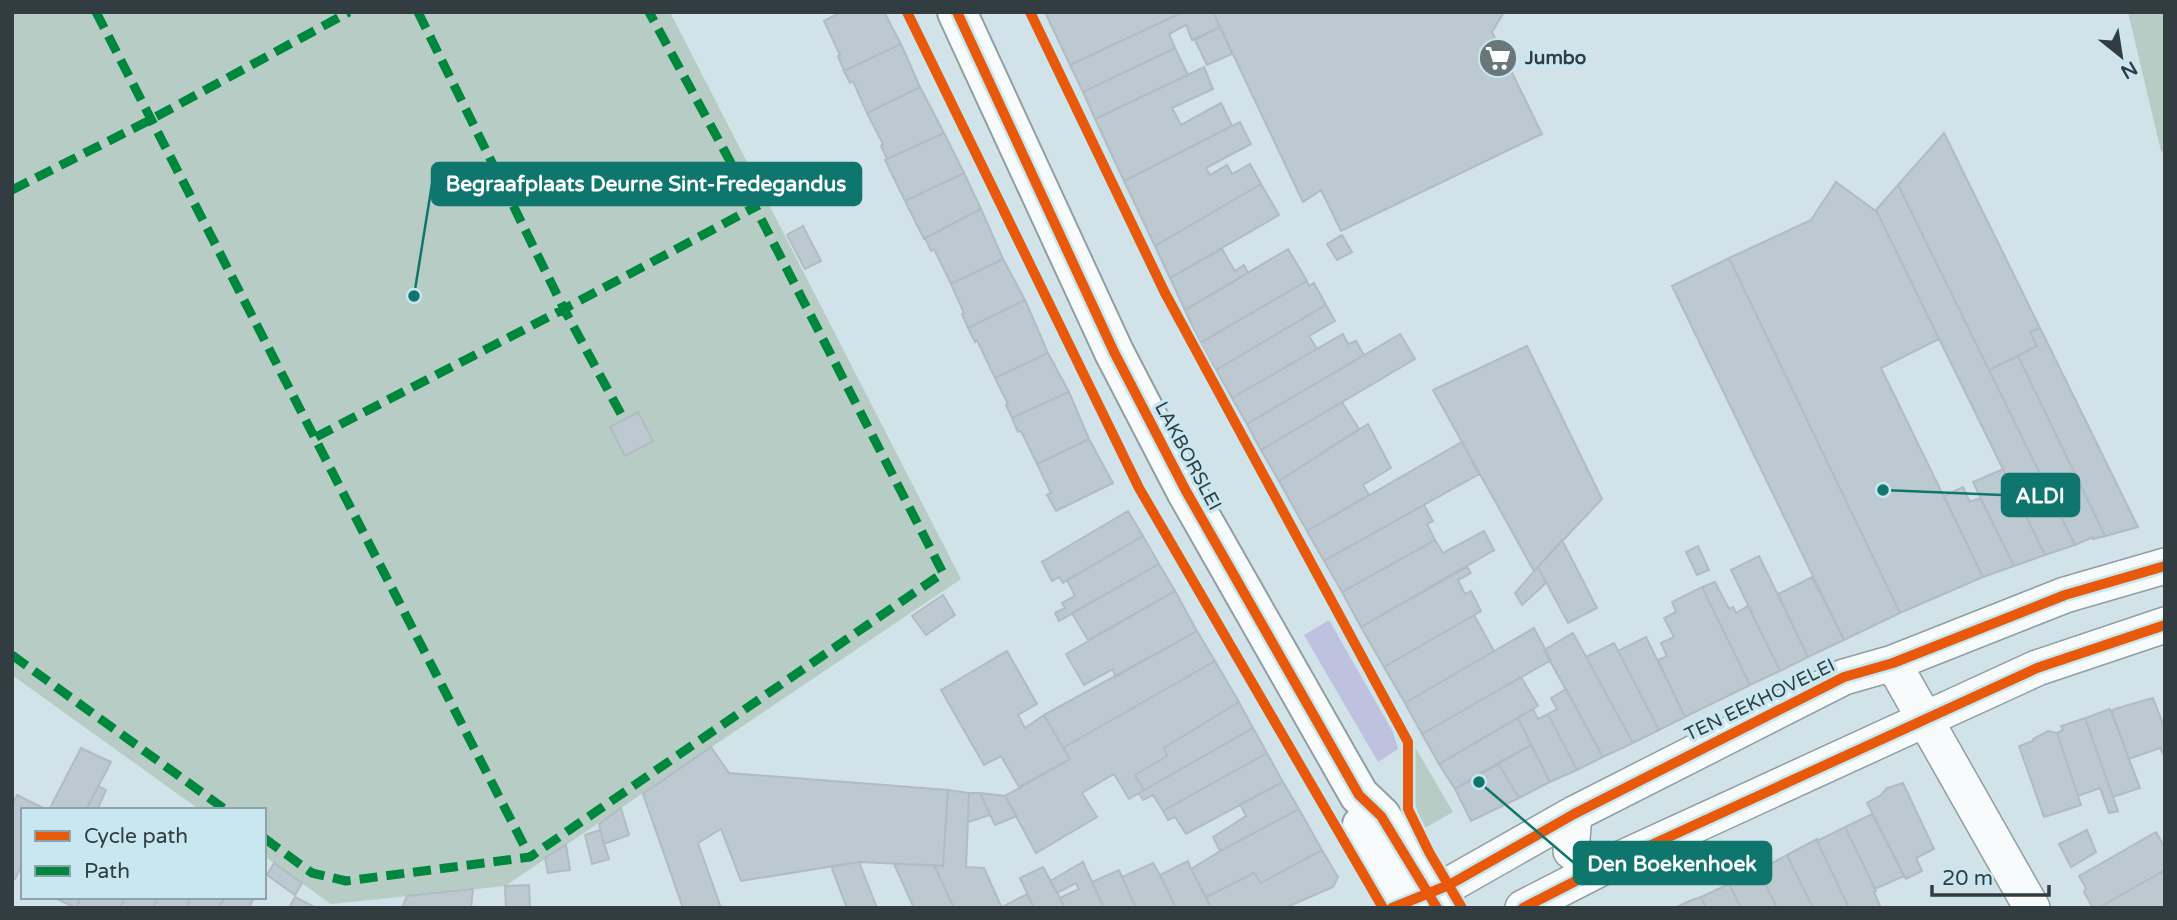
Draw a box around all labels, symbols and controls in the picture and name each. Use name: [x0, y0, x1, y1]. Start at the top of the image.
north arrow: [2086, 21, 2156, 91]
supermarket icon: Jumbo: [1477, 37, 1519, 79]
place label: Jumbo: [1524, 47, 1586, 69]
text: N: [2117, 57, 2141, 83]
callout: Begraafplaats Deurne Sint-Fredegandus: [432, 163, 861, 205]
text: Begraafplaats Deurne Sint-Fredegandus: [446, 172, 846, 197]
street label: LAKBORSLEI: [1150, 398, 1226, 514]
callout: ALDI: [2002, 474, 2079, 516]
text: ALDI: [2015, 484, 2065, 509]
street label: TEN EEKHOVELEI: [1681, 654, 1839, 746]
legend: [21, 808, 266, 899]
text: Cycle path: [84, 824, 188, 849]
callout: Den Boekenhoek: [1574, 842, 1771, 884]
text: Den Boekenhoek: [1587, 852, 1757, 877]
scale bar: [1932, 853, 2049, 897]
text: Path: [84, 859, 130, 884]
text: 20 m: [1942, 866, 1993, 891]

